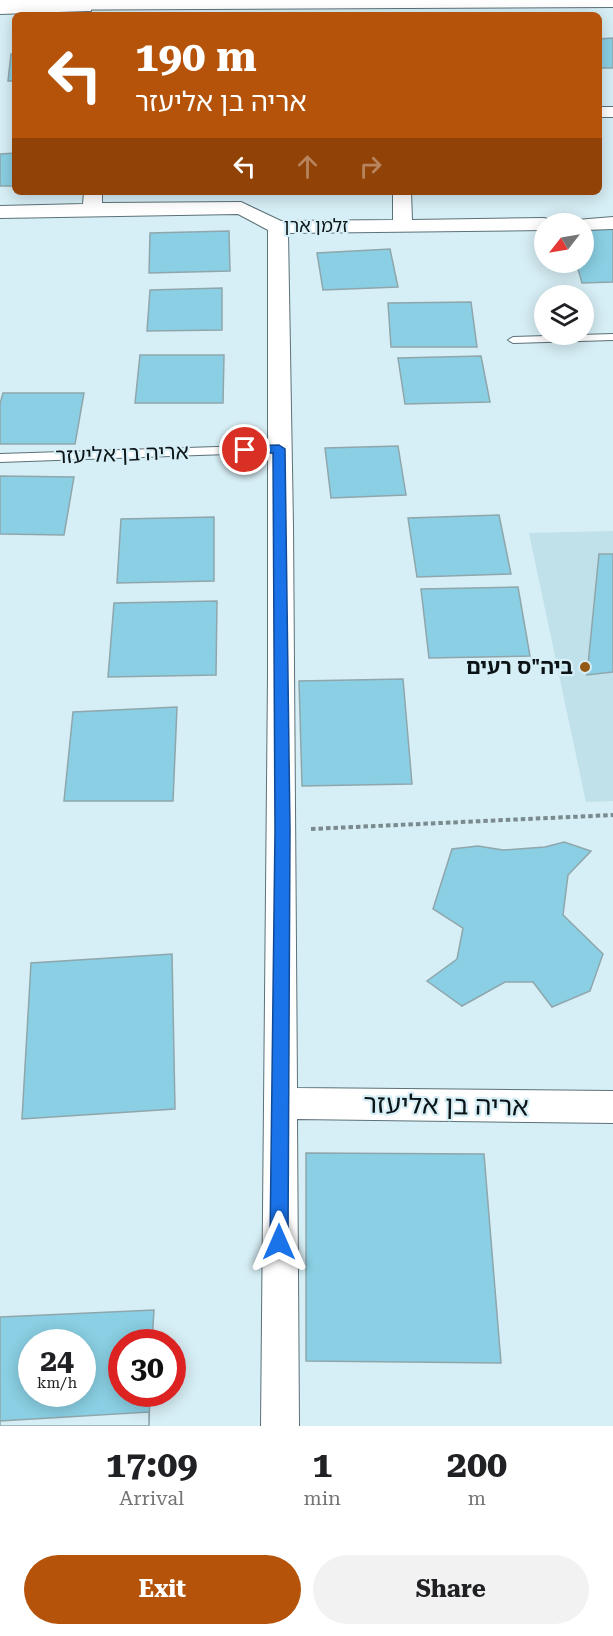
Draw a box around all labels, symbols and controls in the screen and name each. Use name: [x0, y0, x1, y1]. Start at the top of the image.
text: 190 m: [135, 32, 257, 81]
icon: left: [36, 36, 114, 114]
text: אריה בן אליעזר: [135, 86, 307, 118]
icon: left: [228, 150, 261, 183]
icon: ahead: [291, 150, 324, 183]
icon: right: [354, 150, 387, 183]
north arrow: [534, 213, 594, 273]
map controls: [534, 213, 594, 345]
street label: זלמן ארן: [284, 215, 348, 236]
button: layers: [534, 285, 594, 345]
pin: [219, 424, 270, 475]
icon: arrive: [228, 433, 261, 466]
street label: אריה בן אליעזר: [55, 440, 189, 468]
place label: ביה"ס רעים: [466, 655, 573, 679]
marker: ביה"ס רעים: [578, 660, 592, 674]
street label: אריה בן אליעזר: [363, 1089, 529, 1121]
position arrow: [247, 1210, 311, 1274]
speed limit sign: 30: [108, 1329, 186, 1407]
text: 24: [40, 1343, 74, 1378]
text: km/h: [37, 1374, 77, 1392]
text: 17:09: [106, 1444, 198, 1486]
text: 1: [312, 1444, 332, 1486]
text: 200: [447, 1444, 507, 1486]
text: Arrival: [119, 1486, 184, 1510]
text: min: [303, 1486, 341, 1510]
text: m: [468, 1486, 486, 1510]
button: Exit: [24, 1555, 301, 1624]
button: Share: [313, 1555, 589, 1624]

